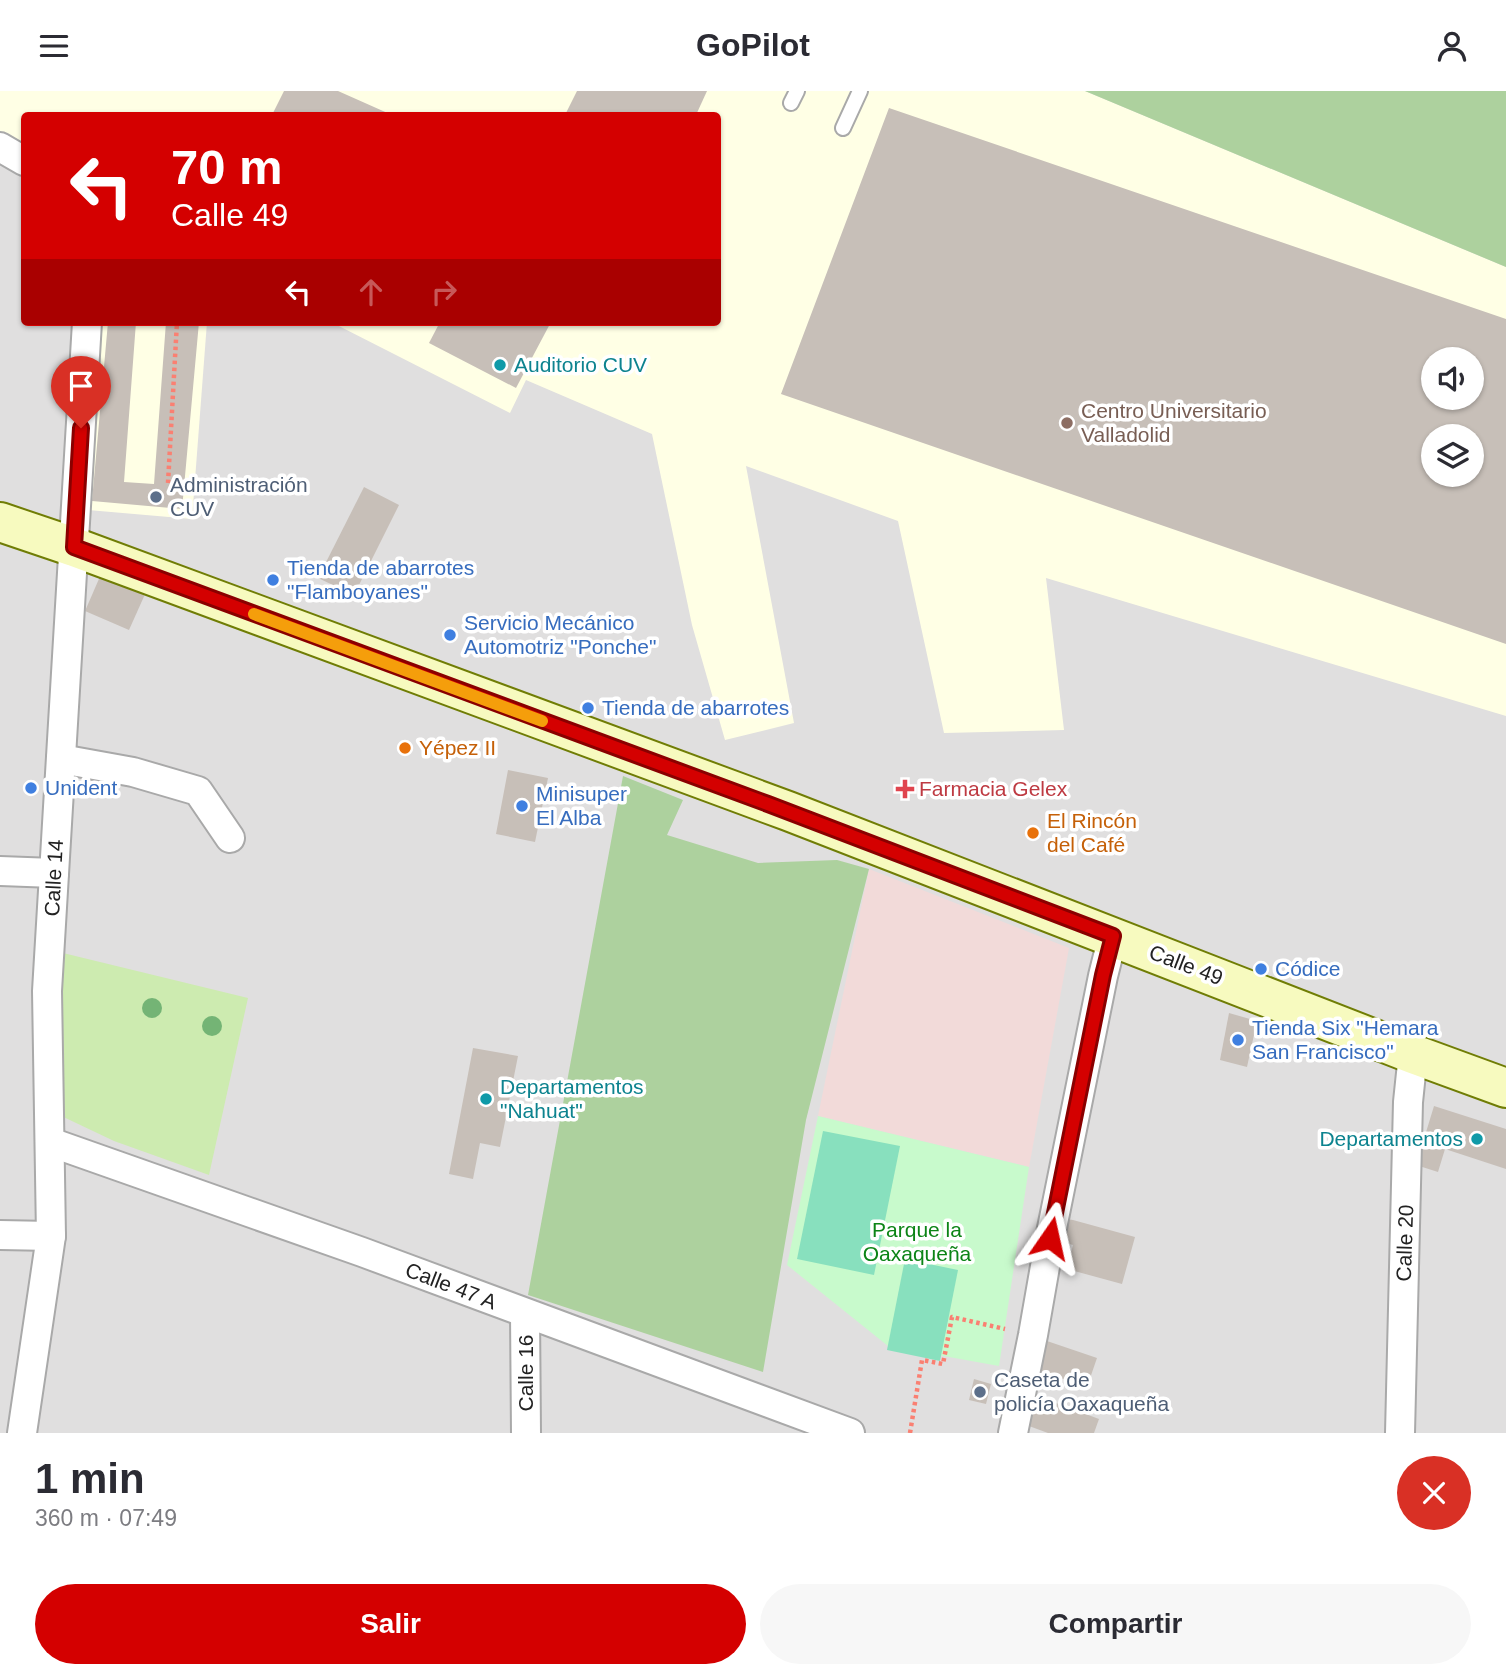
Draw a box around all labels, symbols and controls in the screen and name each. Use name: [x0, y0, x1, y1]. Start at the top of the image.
icon: menu: [35, 27, 73, 65]
text: GoPilot: [696, 27, 810, 63]
icon: person: [1433, 27, 1471, 65]
icon: left: [56, 140, 147, 231]
text: 70 m: [171, 140, 283, 194]
text: Calle 49: [171, 197, 288, 233]
icon: left: [279, 273, 317, 311]
icon: ahead: [352, 273, 390, 311]
icon: right: [425, 273, 463, 311]
map controls: [1421, 347, 1484, 487]
button: sound: [1421, 347, 1484, 410]
place label: Auditorio CUV: [514, 353, 647, 376]
pin: [51, 356, 111, 428]
marker: Auditorio CUV: [492, 357, 508, 373]
icon: arrive: [62, 367, 100, 405]
place label: Centro Universitario Valladolid: [1081, 399, 1267, 446]
marker: Centro Universitario Valladolid: [1059, 415, 1075, 431]
button: layers: [1421, 424, 1484, 487]
place label: Administración CUV: [170, 473, 308, 520]
marker: Administración CUV: [148, 489, 164, 505]
place label: Tienda de abarrotes "Flamboyanes": [287, 556, 474, 603]
marker: Tienda de abarrotes "Flamboyanes": [265, 572, 281, 588]
place label: Servicio Mecánico Automotriz "Ponche": [464, 611, 656, 658]
marker: Servicio Mecánico Automotriz "Ponche": [442, 627, 458, 643]
place label: Tienda de abarrotes: [602, 696, 789, 719]
marker: Tienda de abarrotes: [580, 700, 596, 716]
place label: Yépez II: [419, 736, 496, 759]
marker: Yépez II: [397, 740, 413, 756]
place label: Unident: [45, 776, 118, 799]
place label: Farmacia Gelex: [919, 777, 1068, 800]
marker: Unident: [23, 780, 39, 796]
marker: Farmacia Gelex: [897, 781, 913, 797]
place label: Minisuper El Alba: [536, 782, 627, 829]
marker: Minisuper El Alba: [514, 798, 530, 814]
place label: El Rincón del Café: [1047, 809, 1137, 856]
marker: El Rincón del Café: [1025, 825, 1041, 841]
street label: Calle 14: [40, 839, 67, 917]
street label: Calle 49: [1146, 940, 1226, 989]
place label: Códice: [1275, 957, 1340, 980]
marker: Códice: [1253, 961, 1269, 977]
place label: Tienda Six "Hemara San Francisco": [1252, 1016, 1439, 1063]
marker: Tienda Six "Hemara San Francisco": [1230, 1032, 1246, 1048]
place label: Departamentos "Nahuat": [500, 1075, 644, 1122]
marker: Departamentos "Nahuat": [478, 1091, 494, 1107]
place label: Departamentos: [1319, 1127, 1463, 1150]
marker: Departamentos: [1469, 1131, 1485, 1147]
position arrow: [1013, 1201, 1087, 1275]
street label: Calle 20: [1392, 1204, 1417, 1282]
park label: Parque la Oaxaqueña: [863, 1218, 972, 1265]
street label: Calle 47 A: [402, 1258, 500, 1313]
street label: Calle 16: [514, 1334, 537, 1412]
place label: Caseta de policía Oaxaqueña: [994, 1368, 1169, 1415]
marker: Caseta de policía Oaxaqueña: [972, 1384, 988, 1400]
text: 1 min: [35, 1455, 145, 1502]
button: close: [1397, 1456, 1471, 1530]
text: 360 m · 07:49: [35, 1505, 177, 1531]
button: Salir: [35, 1584, 746, 1664]
button: Compartir: [760, 1584, 1471, 1664]

